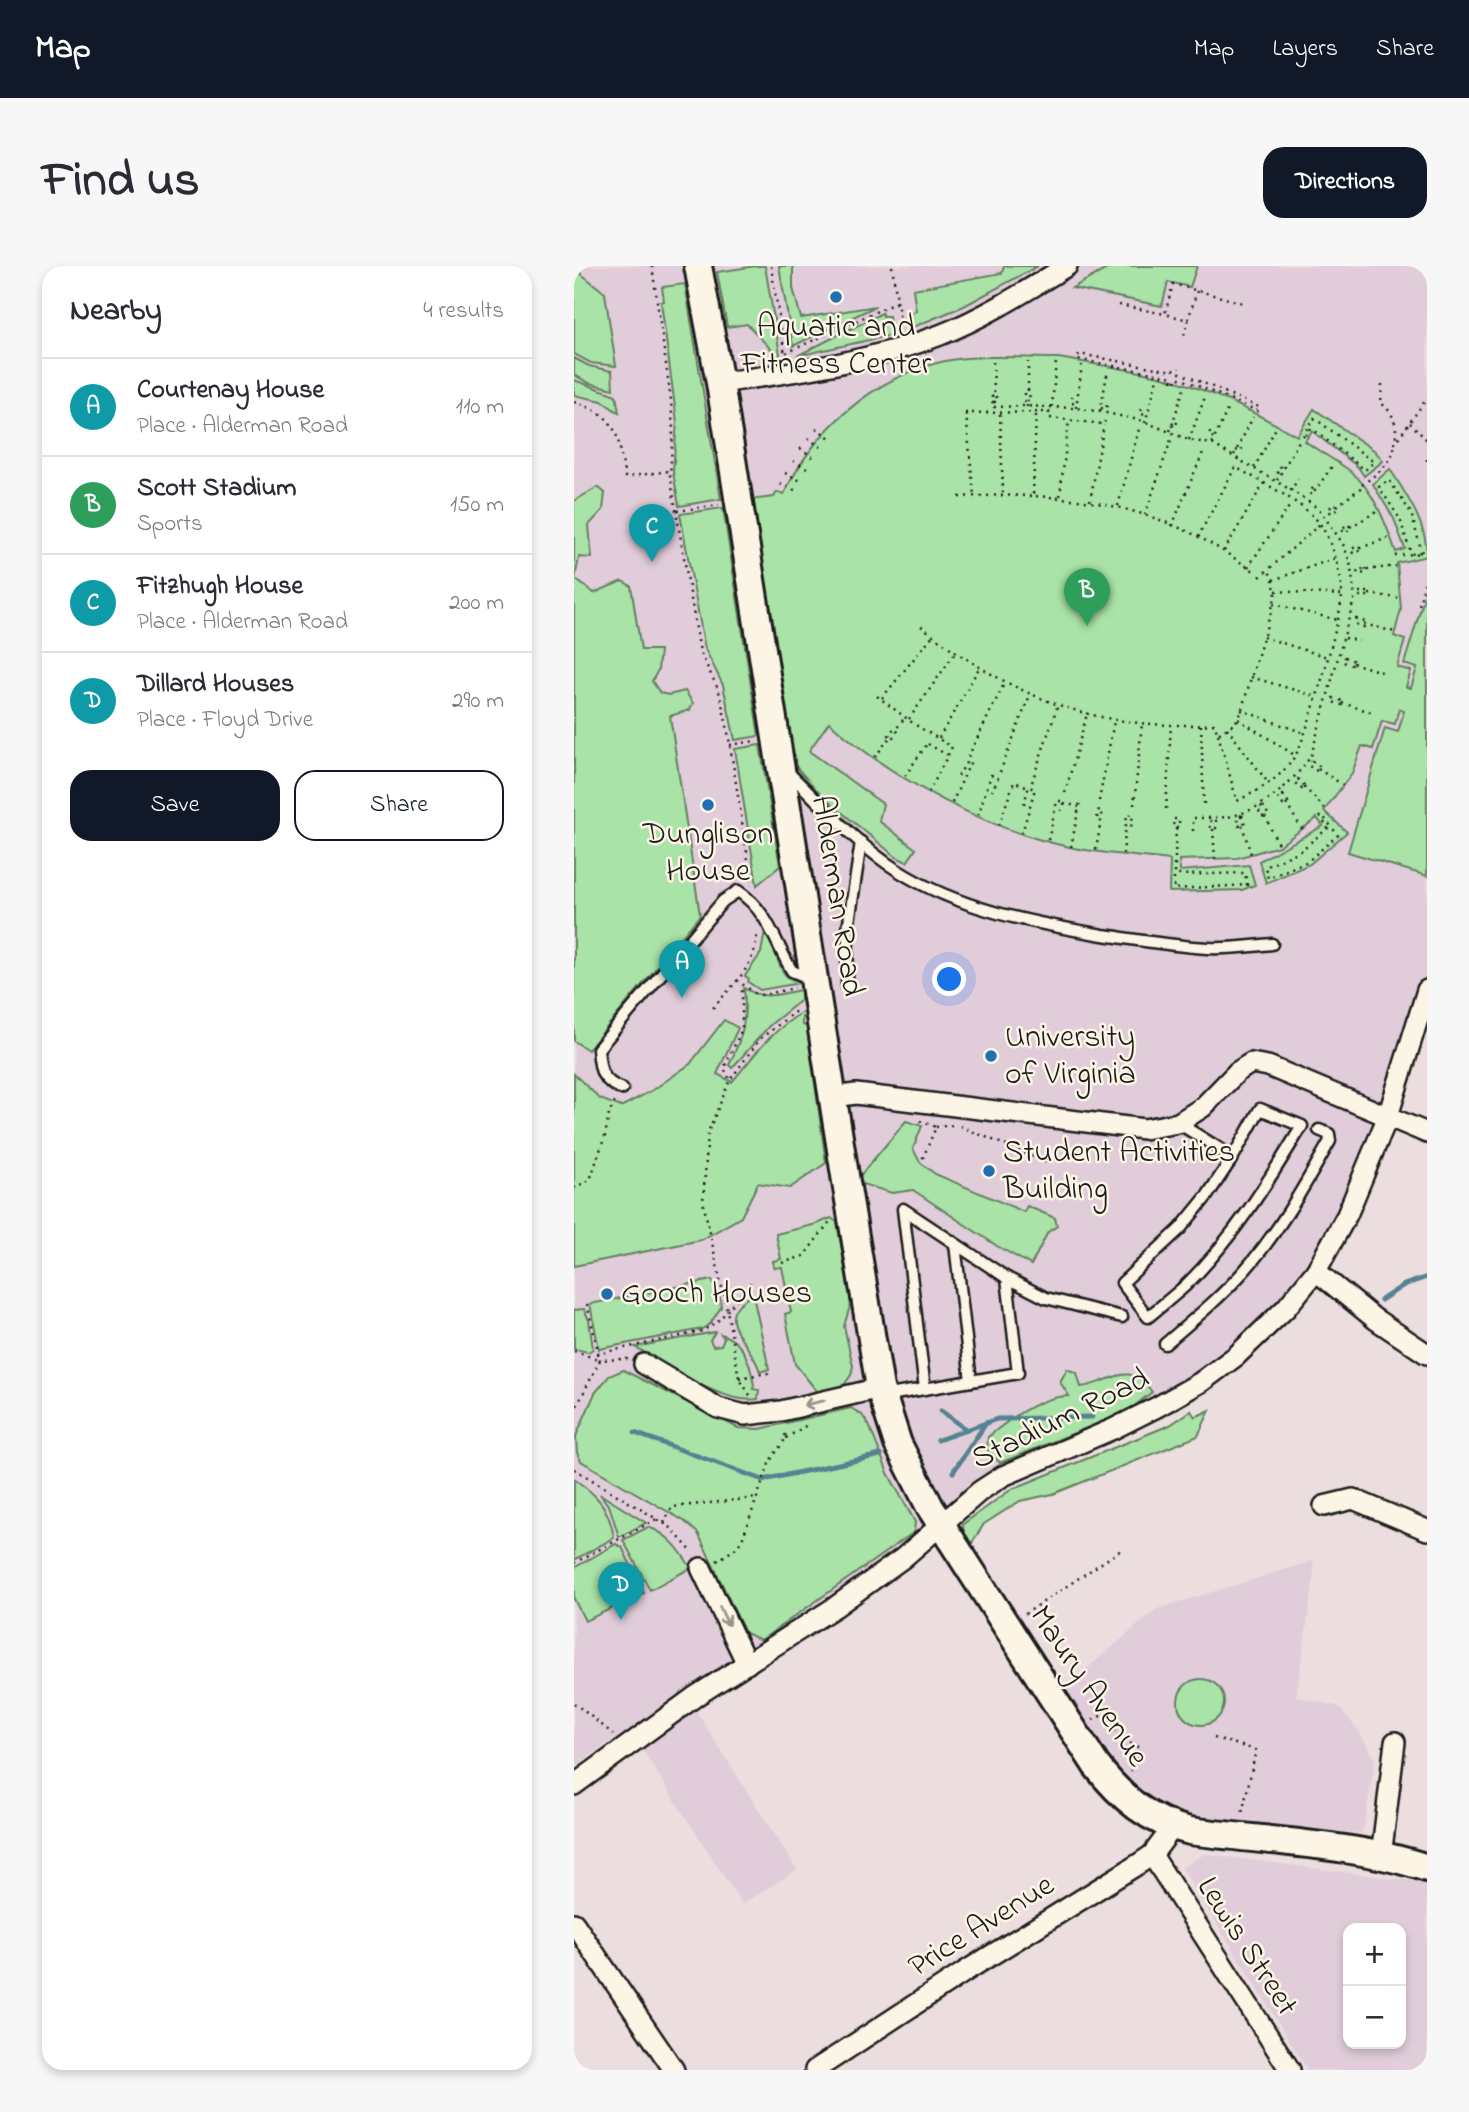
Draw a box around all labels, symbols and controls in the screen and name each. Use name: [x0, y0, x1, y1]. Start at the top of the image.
text: Map: [35, 25, 91, 73]
text: Map: [1194, 32, 1234, 67]
text: Layers: [1272, 32, 1338, 67]
text: Share: [1376, 32, 1434, 67]
text: Find us: [42, 146, 199, 218]
button: Directions: [1263, 147, 1427, 218]
marker: Aquatic and Fitness Center: [828, 289, 844, 305]
text: Nearby: [70, 290, 162, 334]
text: 4 results: [423, 295, 504, 328]
place label: Aquatic and Fitness Center: [740, 305, 931, 389]
text: Courtenay House: [137, 372, 324, 410]
text: A: [86, 391, 100, 424]
text: 110 m: [456, 391, 504, 424]
text: Place · Alderman Road: [137, 410, 348, 443]
text: Scott Stadium: [137, 470, 296, 508]
text: B: [85, 489, 101, 522]
text: 150 m: [450, 489, 504, 522]
pin: C: [629, 504, 675, 562]
text: Sports: [137, 508, 203, 541]
text: Fitzhugh House: [137, 568, 303, 606]
pin: B: [1064, 568, 1110, 626]
text: C: [87, 587, 99, 620]
text: 200 m: [449, 587, 504, 620]
text: Place · Alderman Road: [137, 606, 348, 639]
text: Dillard Houses: [137, 666, 294, 704]
text: D: [85, 685, 101, 718]
text: 290 m: [452, 685, 504, 718]
text: Place · Floyd Drive: [137, 704, 313, 737]
button: Save: [70, 770, 280, 841]
button: Share: [294, 770, 504, 841]
street label: Alderman Road: [797, 792, 875, 1000]
marker: Dunglison House: [700, 797, 716, 813]
place label: Dunglison House: [642, 812, 773, 896]
pin: A: [659, 940, 705, 998]
your location: [932, 962, 966, 996]
place label: University of Virginia: [1005, 1015, 1136, 1099]
marker: University of Virginia: [983, 1048, 999, 1064]
place label: Student Activities Building: [1002, 1130, 1235, 1214]
marker: Student Activities Building: [981, 1163, 997, 1179]
place label: Gooch Houses: [621, 1271, 812, 1318]
marker: Gooch Houses: [599, 1286, 615, 1302]
street label: Stadium Road: [964, 1357, 1158, 1483]
one-way arrow: [803, 1397, 826, 1411]
pin: D: [598, 1562, 644, 1620]
street label: Maury Avenue: [1016, 1597, 1160, 1778]
one-way arrow: [718, 1605, 731, 1626]
street label: Price Avenue: [900, 1863, 1065, 1991]
street label: Lewis Street: [1183, 1868, 1309, 2026]
map controls: [1343, 1923, 1406, 2049]
button: +: [1343, 1923, 1406, 1986]
button: −: [1343, 1986, 1406, 2049]

